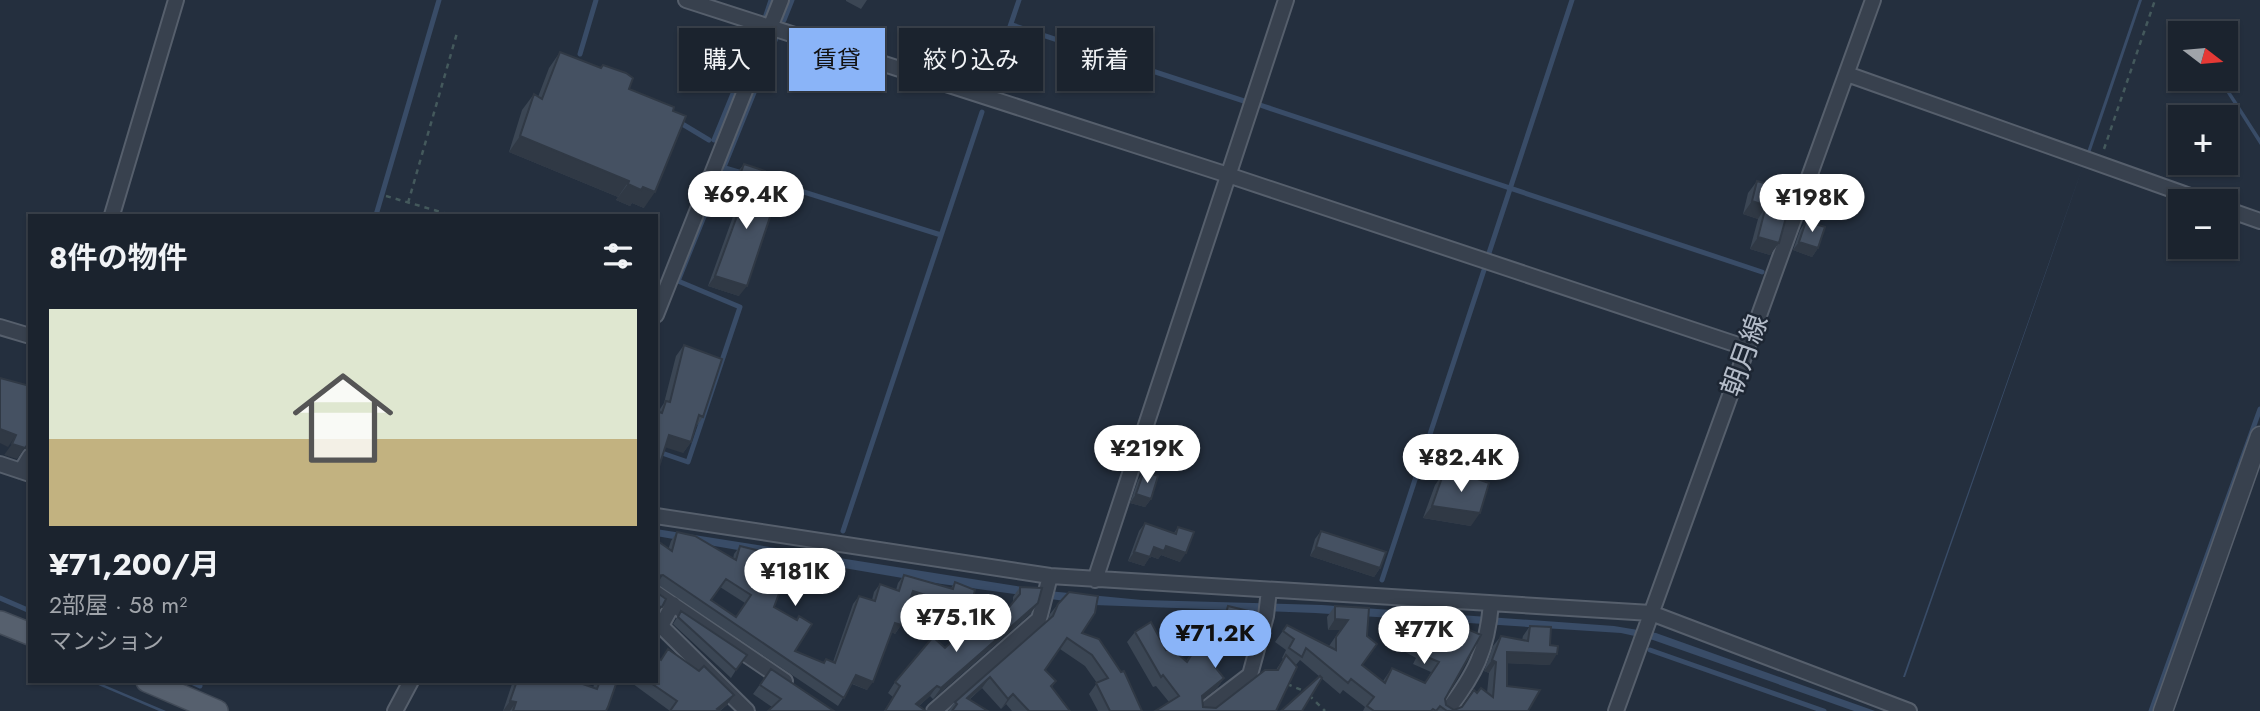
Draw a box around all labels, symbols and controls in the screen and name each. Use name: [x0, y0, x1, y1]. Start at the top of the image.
north arrow: [2168, 21, 2238, 91]
map controls: [2168, 21, 2238, 259]
chip: 購入: [679, 28, 775, 91]
chip: 賃貸: [789, 28, 885, 91]
chip: 絞り込み: [899, 28, 1043, 91]
chip: 新着: [1057, 28, 1153, 91]
button: +: [2168, 105, 2238, 175]
pin: ¥69.4K: [689, 172, 803, 231]
pin: ¥198K: [1763, 174, 1861, 234]
text: ¥69.4K: [704, 177, 788, 211]
text: ¥198K: [1776, 180, 1848, 214]
button: −: [2168, 189, 2238, 259]
text: 8件の物件: [49, 236, 188, 279]
icon: filters: [599, 237, 637, 275]
street label: 朝月線: [1711, 309, 1778, 402]
icon: home: [280, 355, 406, 481]
pin: ¥219K: [1098, 426, 1196, 485]
text: ¥219K: [1110, 431, 1184, 465]
pin: ¥82.4K: [1404, 434, 1518, 494]
text: ¥82.4K: [1419, 440, 1503, 474]
text: ¥71,200/月: [49, 543, 220, 586]
pin: ¥181K: [746, 548, 844, 608]
text: ¥181K: [760, 554, 830, 588]
text: 2部屋 · 58 m²: [49, 588, 187, 622]
pin: ¥75.1K: [899, 594, 1013, 654]
text: ¥75.1K: [916, 600, 996, 634]
pin: ¥77K: [1383, 606, 1465, 666]
pin: ¥71.2K: [1158, 610, 1272, 670]
text: ¥77K: [1394, 612, 1454, 646]
text: ¥71.2K: [1175, 616, 1255, 650]
text: マンション: [49, 624, 164, 658]

